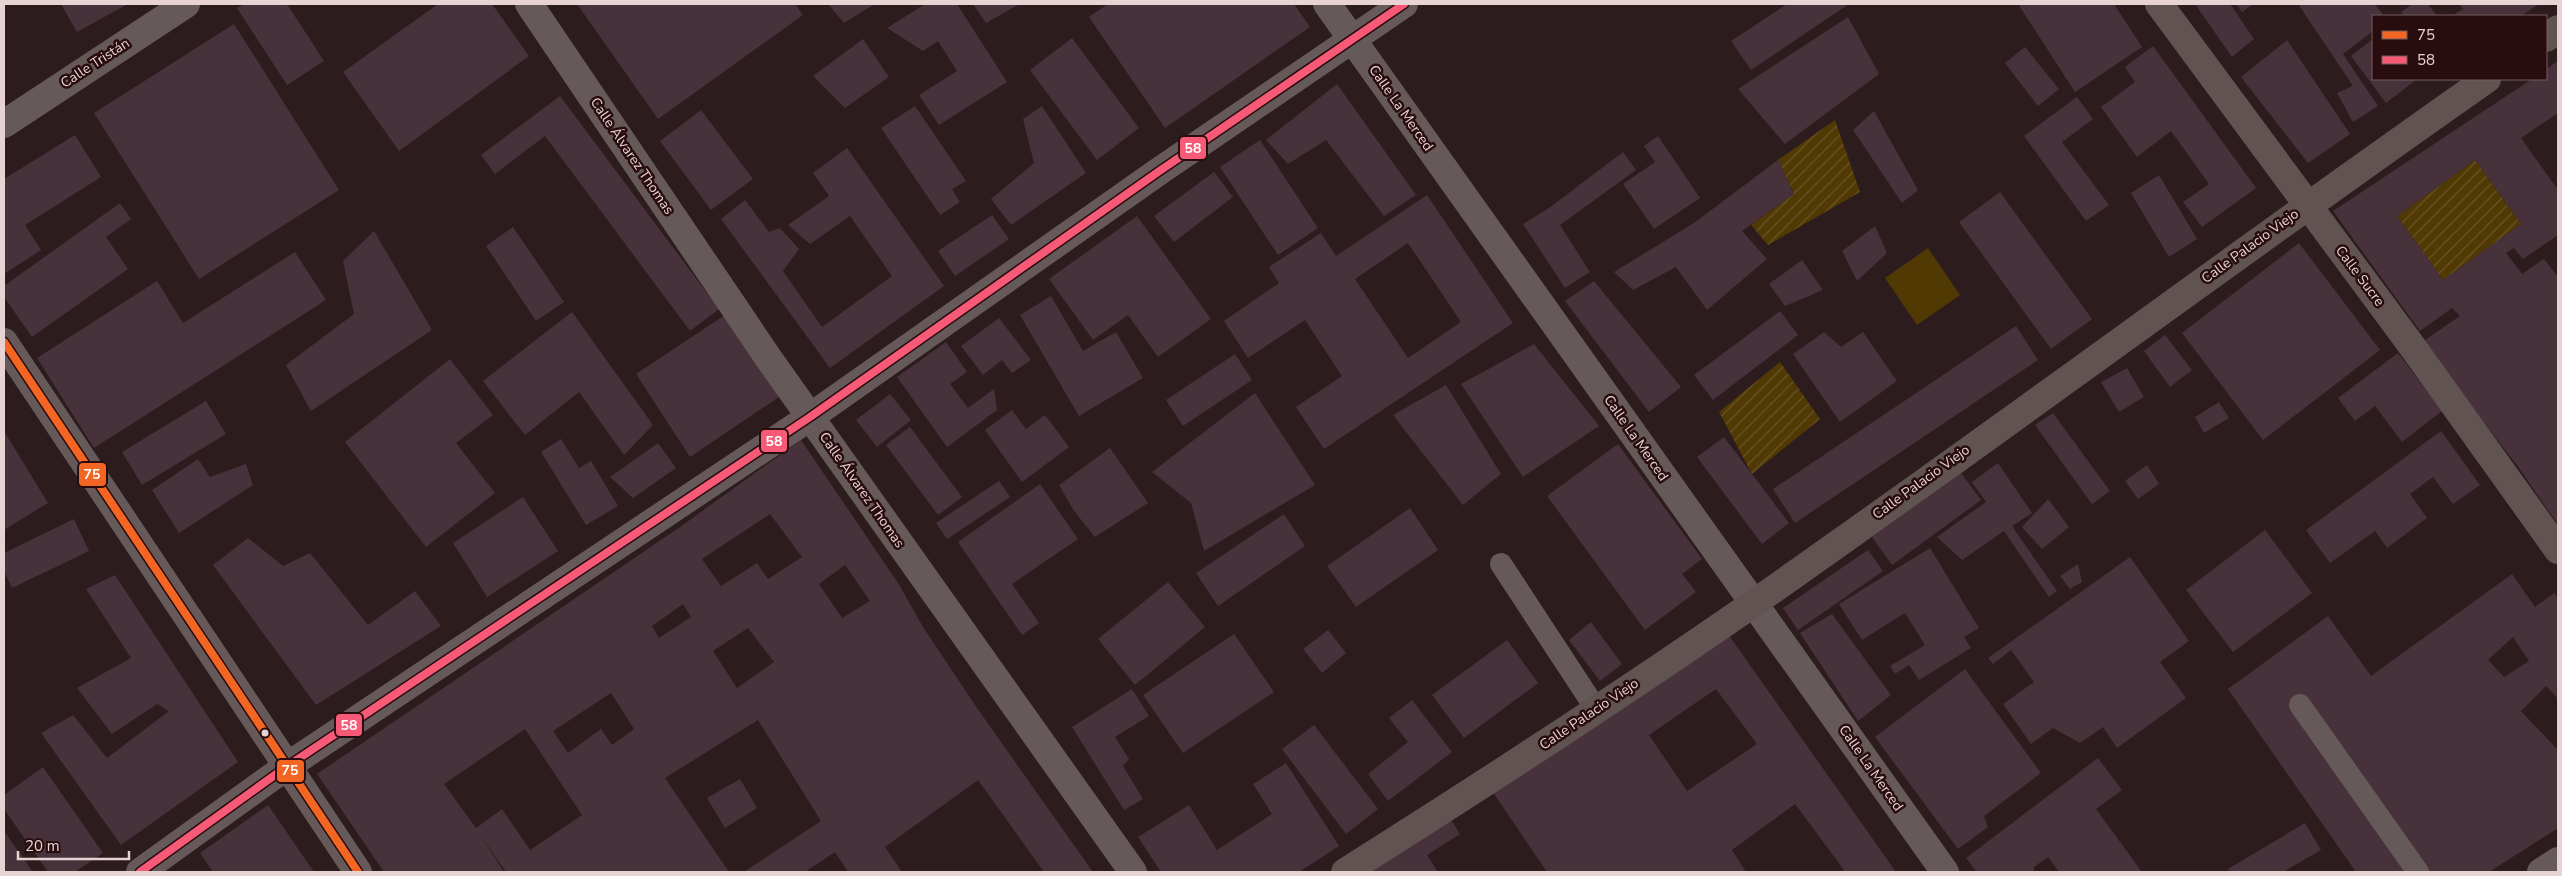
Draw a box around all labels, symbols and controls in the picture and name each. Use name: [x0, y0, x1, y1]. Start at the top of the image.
legend: [2372, 15, 2547, 80]
text: 75: [2417, 25, 2435, 45]
street label: Calle Tristán: [57, 34, 133, 92]
text: 58: [2417, 50, 2435, 70]
street label: Calle La Merced: [1364, 61, 1438, 155]
street label: Calle Álvarez Thomas: [586, 94, 678, 218]
line badge: 58: [1179, 136, 1207, 160]
text: 58: [1185, 139, 1201, 158]
street label: Calle Palacio Viejo: [2198, 204, 2303, 288]
street label: Calle Sucre: [2331, 242, 2389, 310]
street label: Calle La Merced: [1599, 391, 1673, 485]
street label: Calle Álvarez Thomas: [815, 428, 909, 552]
line badge: 58: [760, 429, 788, 453]
text: 58: [766, 432, 782, 451]
street label: Calle Palacio Viejo: [1869, 440, 1974, 524]
line badge: 75: [78, 462, 107, 487]
text: 75: [84, 465, 100, 484]
street label: Calle Palacio Viejo: [1536, 674, 1643, 754]
line badge: 58: [335, 713, 363, 737]
text: 58: [341, 716, 357, 735]
street label: Calle La Merced: [1834, 721, 1908, 815]
unlabelled marker: [260, 728, 270, 738]
line badge: 75: [276, 759, 305, 783]
text: 75: [282, 761, 298, 780]
scale bar: [18, 828, 129, 860]
text: 20 m: [25, 836, 60, 856]

